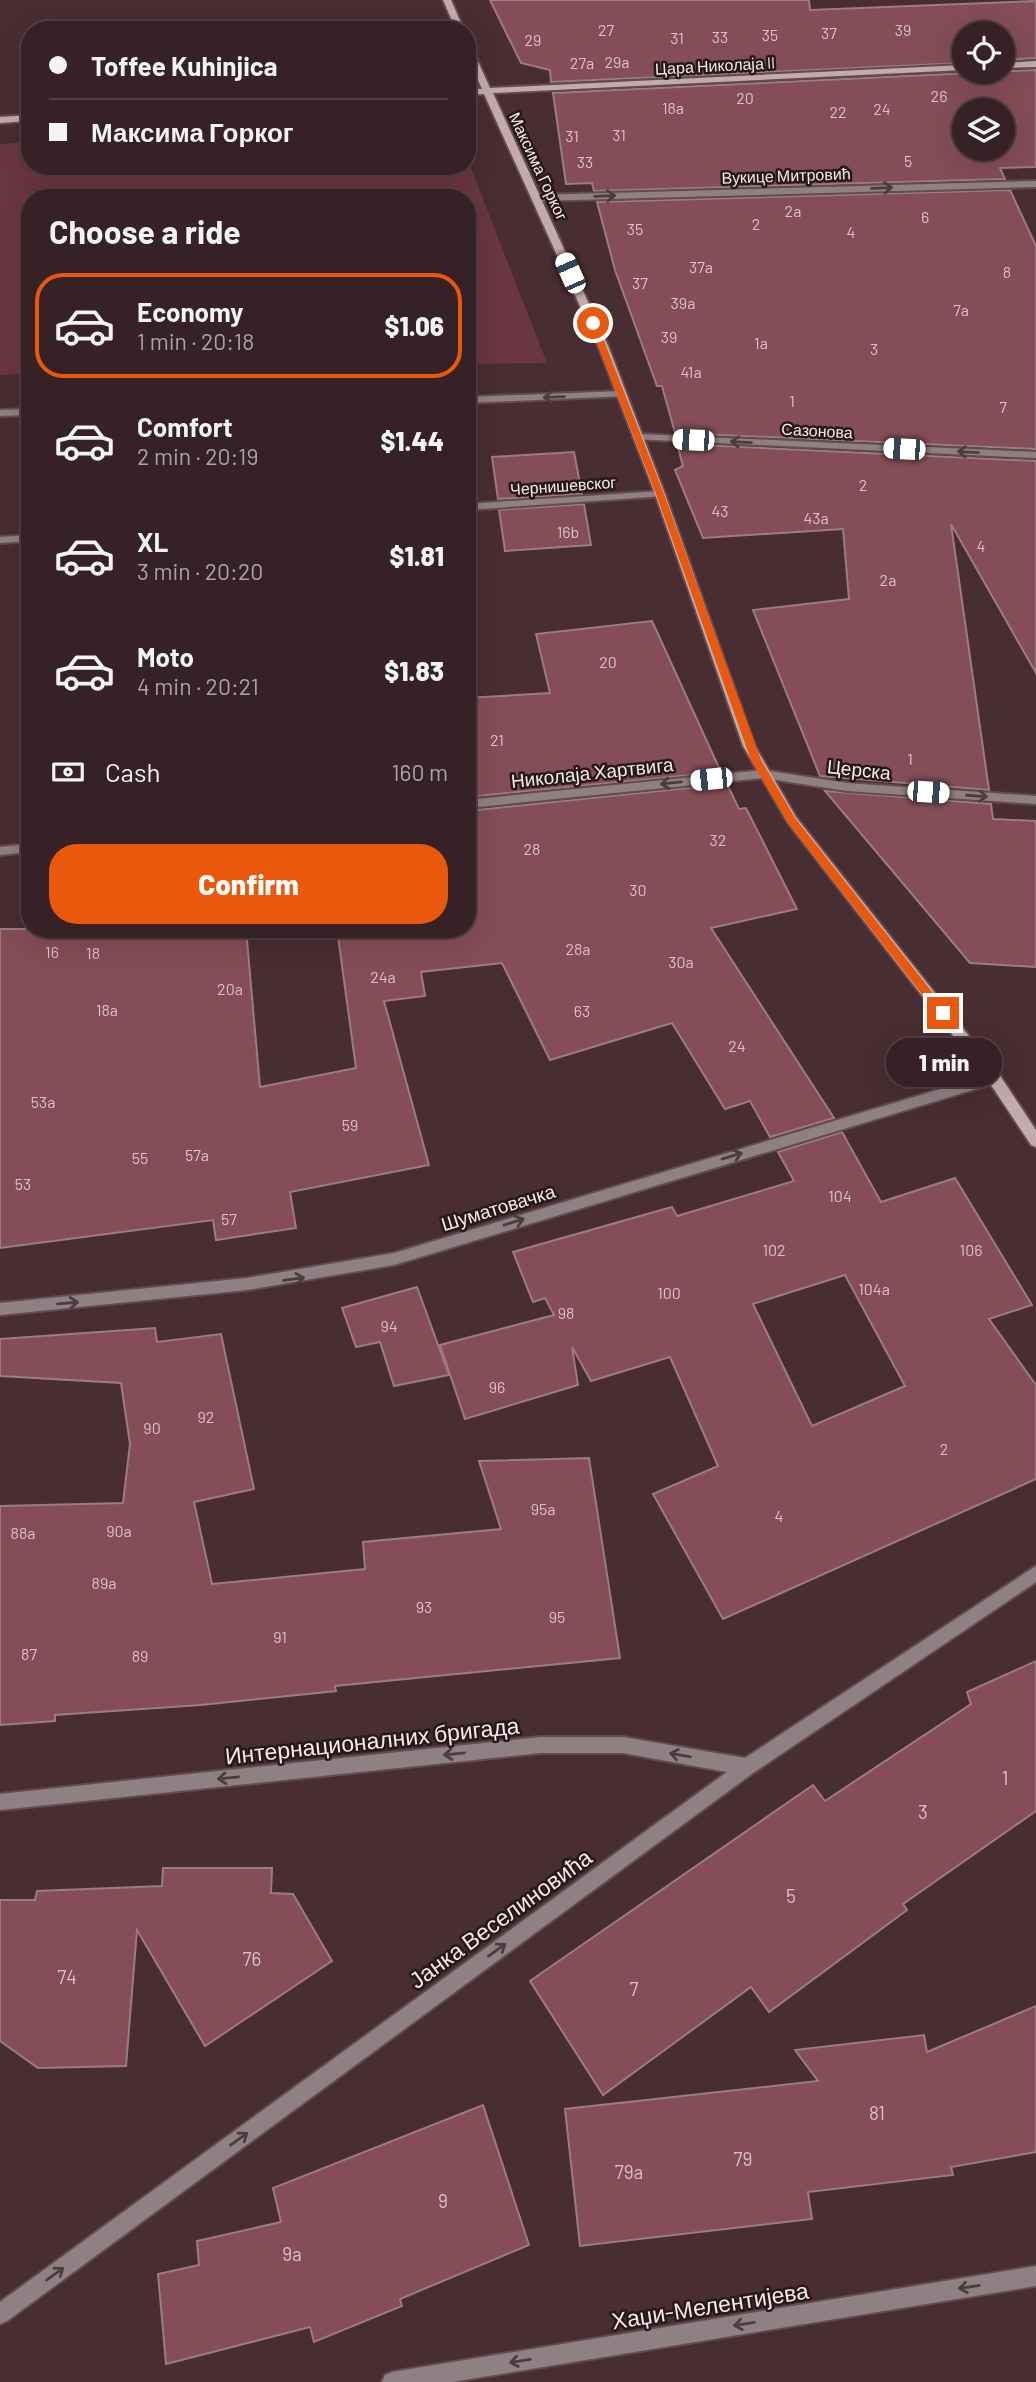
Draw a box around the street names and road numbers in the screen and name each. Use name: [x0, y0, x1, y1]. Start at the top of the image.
street label: Цара Николаја II: [654, 52, 776, 78]
street label: Максима Горког: [506, 109, 572, 223]
street label: Вукице Митровић: [721, 163, 851, 187]
street label: Сазонова: [781, 419, 853, 441]
street label: Чернишевског: [509, 472, 617, 498]
street label: Николаја Хартвига: [510, 752, 675, 792]
street label: Церска: [826, 754, 892, 784]
street label: Шуматовачка: [438, 1179, 558, 1235]
street label: Интернационалних бригада: [224, 1711, 521, 1769]
street label: Јанка Веселиновића: [403, 1842, 597, 1994]
street label: Хаџи-Мелентијева: [609, 2276, 811, 2334]

